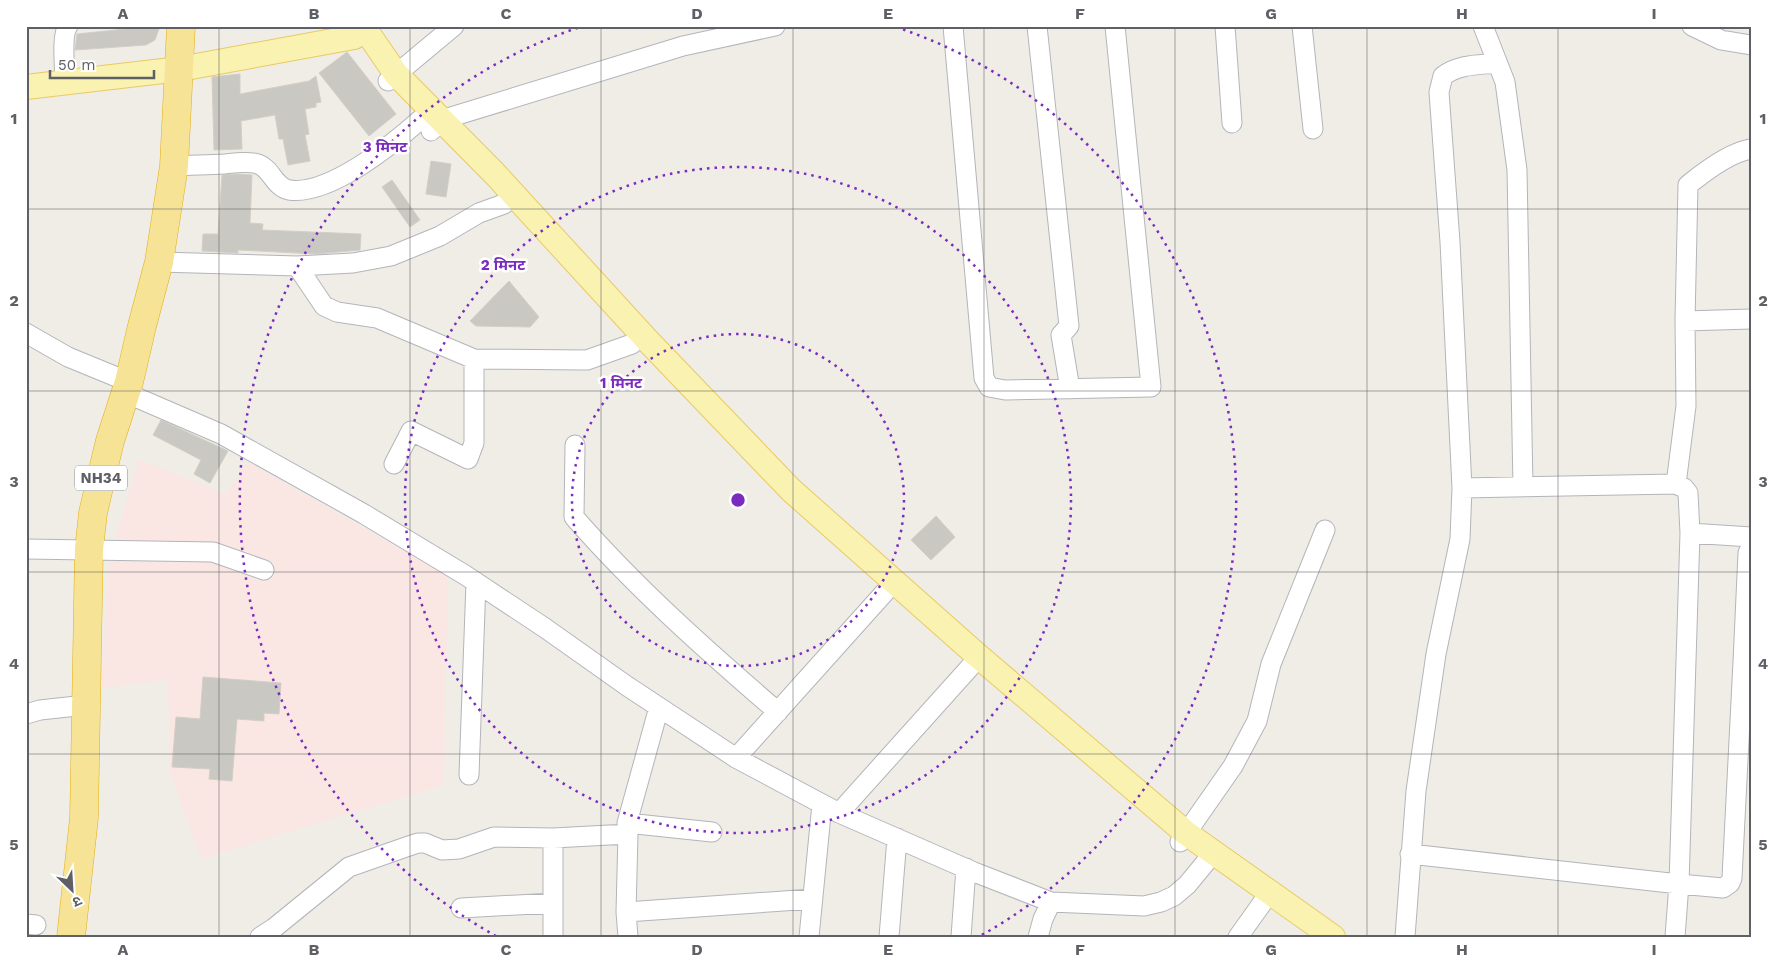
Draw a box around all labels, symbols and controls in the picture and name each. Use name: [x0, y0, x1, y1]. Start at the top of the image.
text: A: [118, 4, 129, 23]
text: B: [309, 4, 320, 23]
text: C: [501, 4, 512, 23]
text: D: [691, 4, 703, 23]
text: E: [883, 4, 893, 23]
text: F: [1075, 4, 1085, 23]
text: G: [1265, 4, 1277, 23]
text: H: [1456, 4, 1468, 23]
text: I: [1651, 4, 1657, 23]
scale bar: [50, 48, 154, 80]
text: 50 m: [58, 56, 95, 74]
text: 1: [11, 109, 17, 128]
text: 1: [1760, 109, 1766, 128]
text: 3 मिनट: [363, 138, 408, 156]
text: 2 मिनट: [481, 256, 526, 274]
text: 2: [9, 291, 19, 310]
text: 2: [1758, 291, 1768, 310]
text: 1 मिनट: [600, 374, 643, 392]
road number: NH34: [75, 466, 127, 490]
text: 3: [9, 472, 19, 491]
text: 3: [1758, 472, 1768, 491]
centre of rings: [729, 491, 747, 509]
text: 4: [9, 654, 19, 673]
text: 4: [1758, 654, 1768, 673]
text: 5: [9, 835, 19, 854]
text: 5: [1758, 835, 1768, 854]
north arrow: [48, 866, 98, 916]
text: उ: [70, 893, 85, 911]
text: A: [118, 940, 129, 959]
text: B: [309, 940, 320, 959]
text: C: [501, 940, 512, 959]
text: D: [691, 940, 703, 959]
text: E: [883, 940, 893, 959]
text: F: [1075, 940, 1085, 959]
text: G: [1265, 940, 1277, 959]
text: H: [1456, 940, 1468, 959]
text: I: [1651, 940, 1657, 959]

